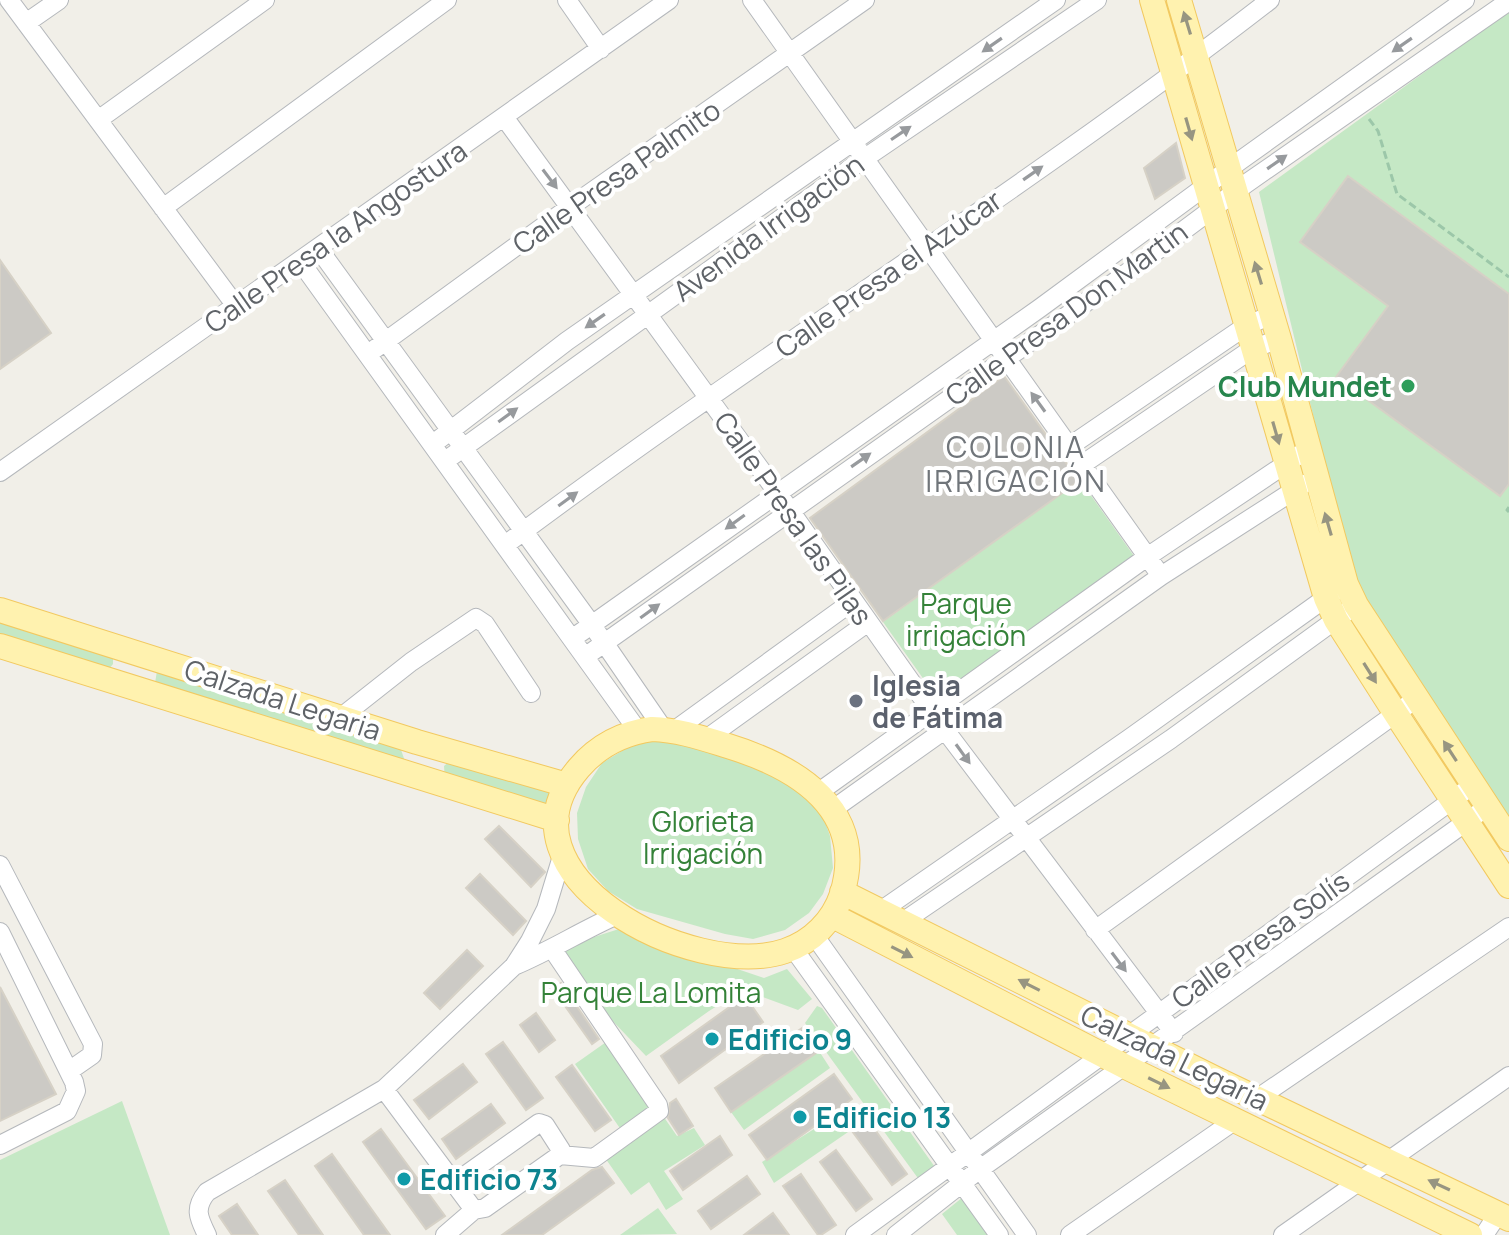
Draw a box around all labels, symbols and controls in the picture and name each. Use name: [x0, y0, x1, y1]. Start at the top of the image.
one-way arrow: [1180, 11, 1192, 35]
one-way arrow: [982, 37, 1003, 52]
one-way arrow: [1391, 37, 1412, 53]
street label: Calle Presa Palmito: [505, 90, 727, 262]
one-way arrow: [1183, 117, 1196, 141]
one-way arrow: [891, 126, 912, 141]
street label: Calle Presa la Angostura: [196, 131, 474, 341]
street label: Avenida Irrigación: [665, 145, 871, 309]
one-way arrow: [1267, 155, 1288, 170]
one-way arrow: [1022, 166, 1043, 181]
one-way arrow: [542, 169, 557, 190]
street label: Calle Presa el Azúcar: [767, 180, 1009, 366]
street label: Calle Presa Don Martin: [937, 212, 1195, 414]
one-way arrow: [1251, 261, 1264, 285]
one-way arrow: [585, 313, 606, 328]
place label: Club Mundet: [1218, 367, 1392, 405]
marker: Club Mundet: [1399, 377, 1417, 395]
one-way arrow: [1031, 391, 1047, 412]
street label: Calle Presa las Pilas: [706, 404, 882, 632]
one-way arrow: [497, 407, 519, 423]
one-way arrow: [1270, 421, 1283, 445]
district label: COLONIA IRRIGACIÓN: [925, 426, 1107, 501]
one-way arrow: [851, 453, 872, 468]
one-way arrow: [557, 491, 579, 507]
one-way arrow: [1322, 511, 1334, 536]
one-way arrow: [724, 514, 745, 530]
park label: Parque irrigación: [906, 584, 1026, 654]
one-way arrow: [639, 604, 660, 619]
street label: Calzada Legaria: [180, 649, 386, 749]
one-way arrow: [1362, 662, 1376, 684]
place label: Iglesia de Fátima: [872, 666, 1003, 736]
marker: Iglesia de Fátima: [847, 692, 865, 710]
one-way arrow: [1444, 740, 1458, 762]
one-way arrow: [955, 744, 970, 765]
park label: Glorieta Irrigación: [643, 802, 763, 872]
street label: Calle Presa Solís: [1163, 862, 1357, 1016]
one-way arrow: [891, 945, 914, 958]
one-way arrow: [1111, 951, 1127, 973]
park label: Parque La Lomita: [541, 973, 761, 1011]
one-way arrow: [1018, 978, 1041, 992]
street label: Calzada Legaria: [1075, 995, 1275, 1119]
place label: Edificio 9: [728, 1020, 852, 1058]
marker: Edificio 9: [703, 1030, 721, 1048]
one-way arrow: [1147, 1076, 1170, 1090]
place label: Edificio 13: [816, 1098, 951, 1136]
marker: Edificio 13: [791, 1108, 809, 1126]
place label: Edificio 73: [420, 1160, 558, 1198]
marker: Edificio 73: [395, 1170, 413, 1188]
one-way arrow: [1427, 1178, 1450, 1192]

